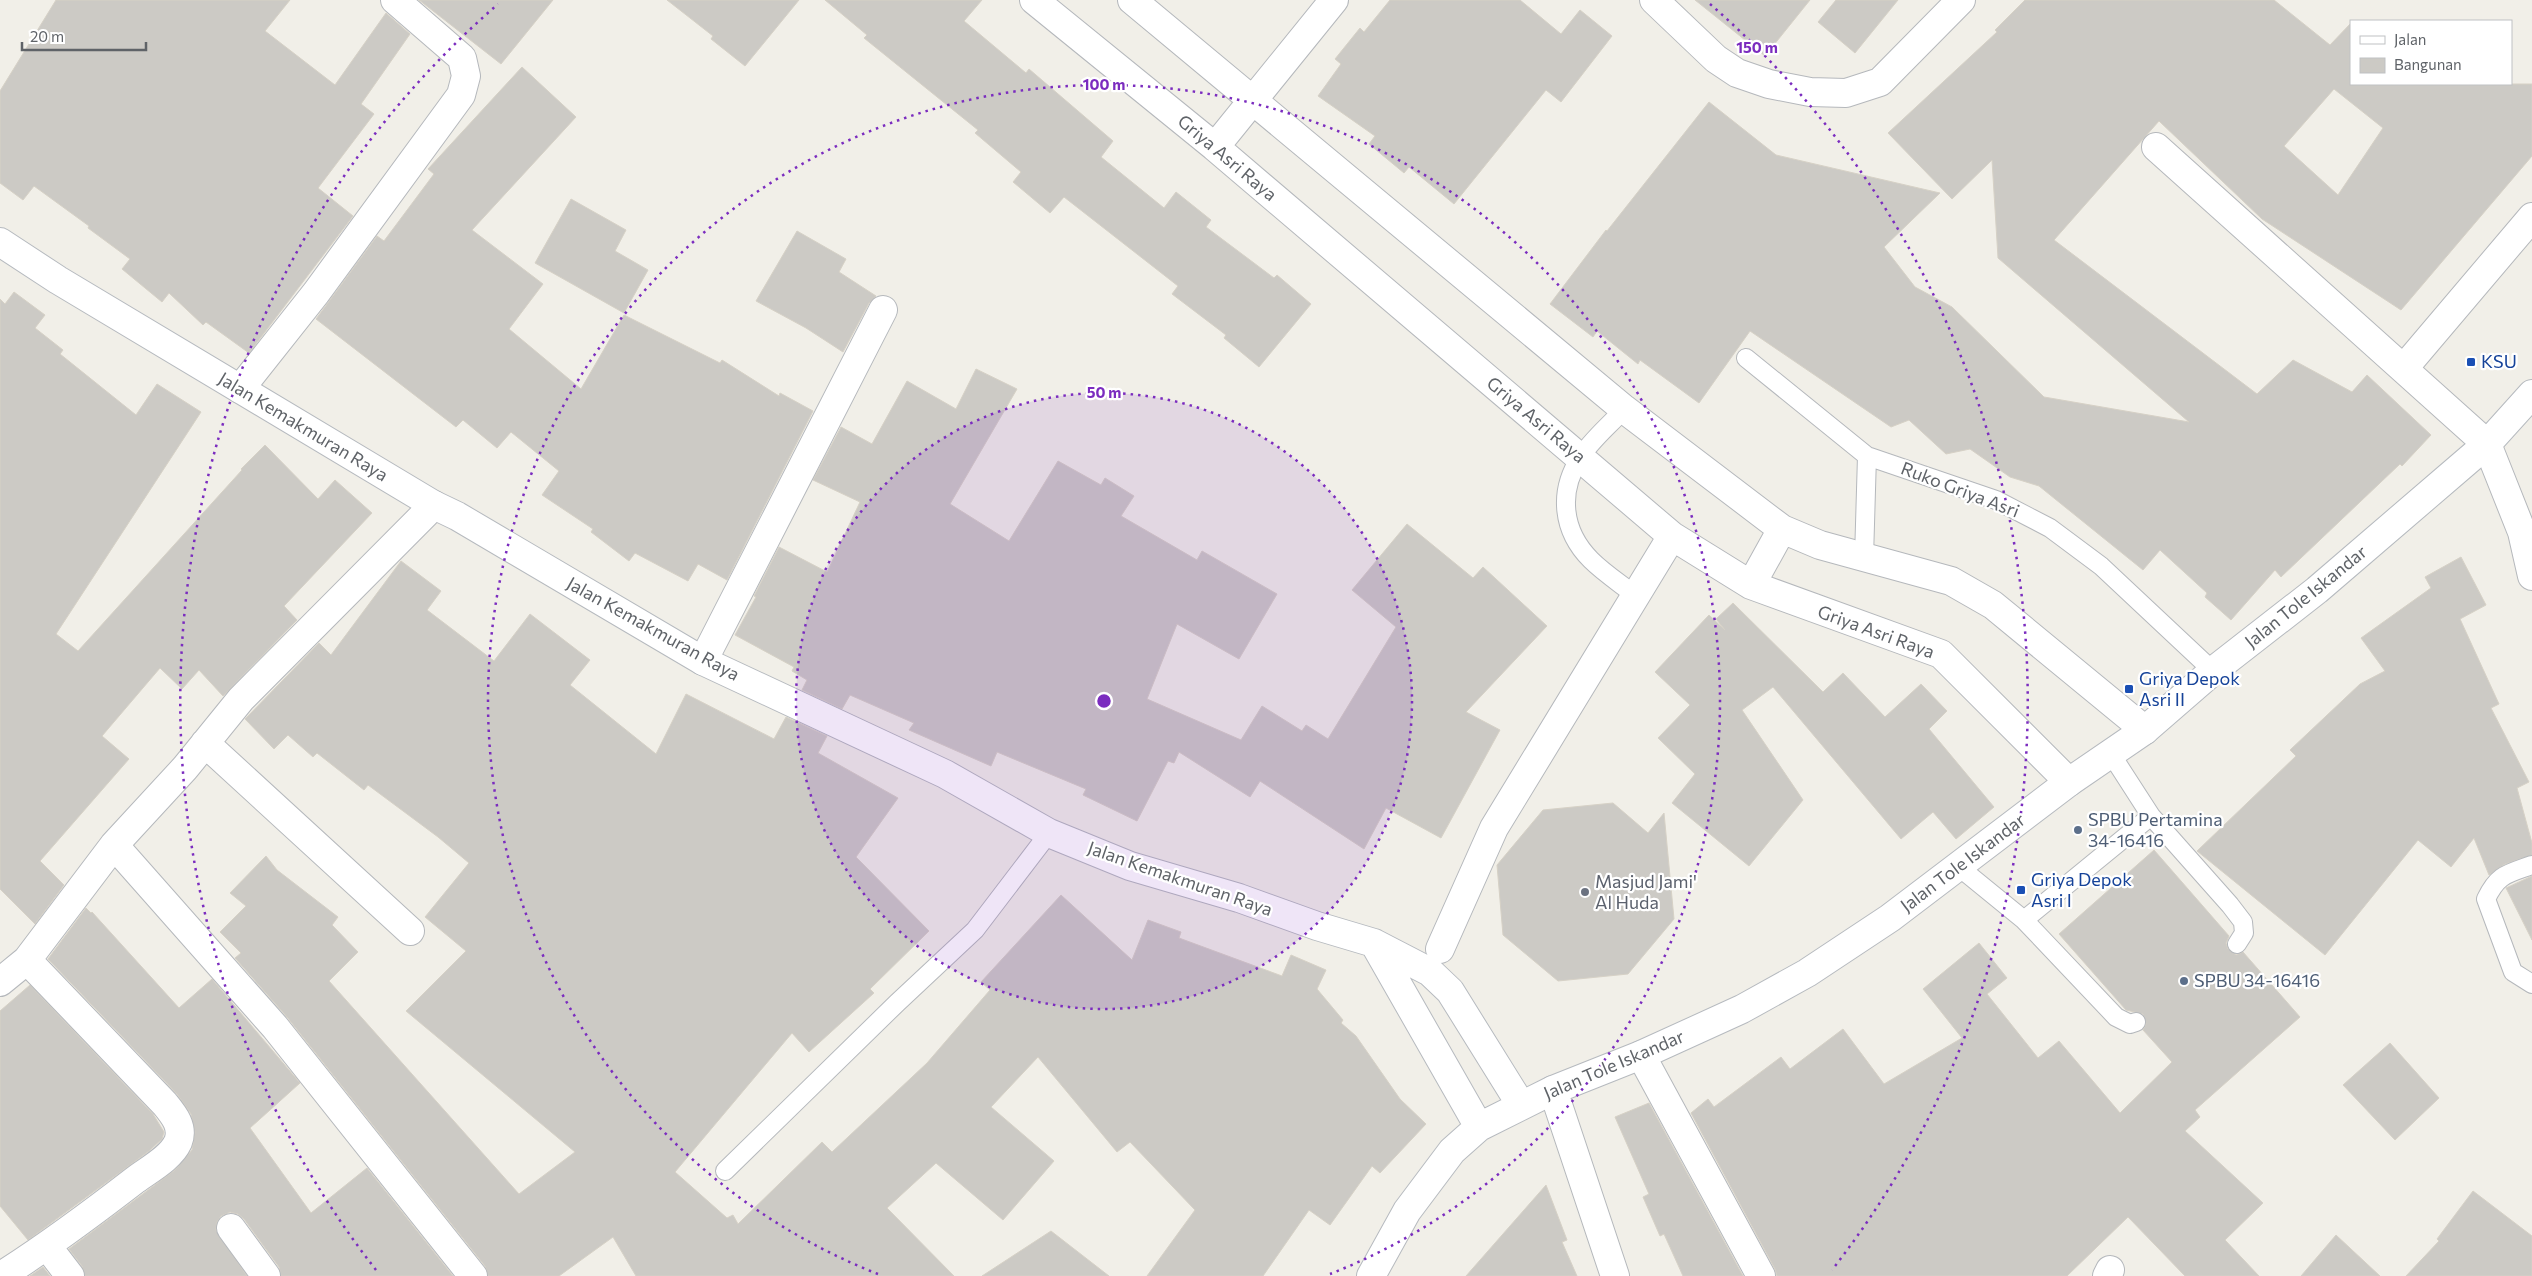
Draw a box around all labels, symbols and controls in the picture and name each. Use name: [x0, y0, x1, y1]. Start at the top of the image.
scale bar: [22, 20, 146, 52]
legend: [2350, 20, 2512, 85]
text: 20 m: [30, 27, 64, 45]
text: Jalan: [2394, 30, 2426, 48]
text: 150 m: [1736, 38, 1778, 56]
text: Bangunan: [2394, 55, 2462, 73]
text: 100 m: [1083, 75, 1125, 93]
street label: Griya Asri Raya: [1174, 109, 1282, 205]
place label: KSU: [2481, 350, 2517, 372]
marker: KSU: [2465, 356, 2477, 368]
street label: Jalan Kemakmuran Raya: [215, 367, 392, 486]
street label: Griya Asri Raya: [1483, 371, 1591, 467]
text: 50 m: [1087, 383, 1121, 401]
street label: Ruko Griya Asri: [1898, 456, 2023, 522]
street label: Jalan Tole Iskandar: [2240, 540, 2371, 652]
street label: Jalan Kemakmuran Raya: [563, 571, 744, 685]
street label: Griya Asri Raya: [1815, 600, 1938, 662]
place label: Griya Depok Asri II: [2139, 667, 2240, 710]
marker: Griya Depok Asri II: [2123, 683, 2135, 695]
centre of rings: [1095, 692, 1113, 710]
street label: Jalan Tole Iskandar: [1896, 808, 2029, 916]
place label: SPBU Pertamina 34-16416: [2088, 808, 2223, 851]
marker: SPBU Pertamina 34-16416: [2072, 824, 2084, 836]
street label: Jalan Kemakmuran Raya: [1085, 836, 1276, 920]
place label: Griya Depok Asri I: [2031, 868, 2132, 911]
place label: Masjud Jami' Al Huda: [1595, 870, 1697, 913]
marker: Griya Depok Asri I: [2015, 884, 2027, 896]
marker: Masjud Jami' Al Huda: [1579, 886, 1591, 898]
place label: SPBU 34-16416: [2194, 969, 2320, 991]
marker: SPBU 34-16416: [2178, 975, 2190, 987]
street label: Jalan Tole Iskandar: [1540, 1025, 1687, 1104]

